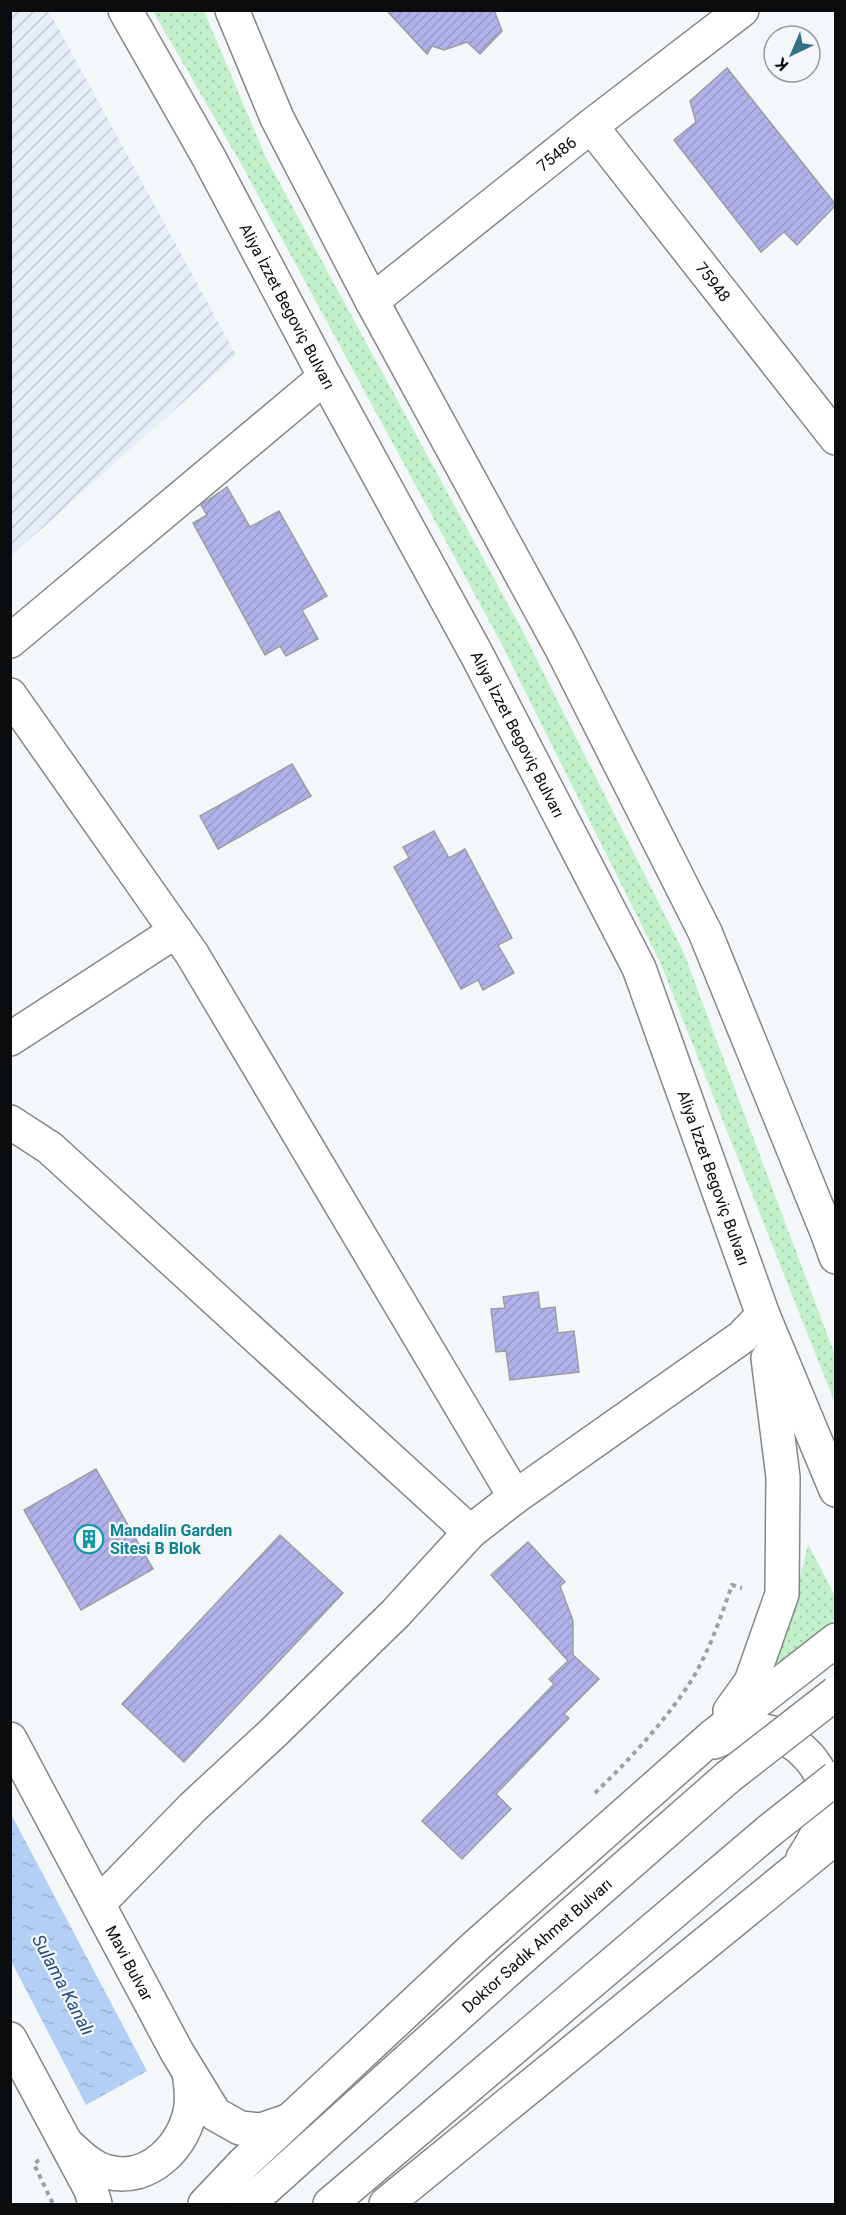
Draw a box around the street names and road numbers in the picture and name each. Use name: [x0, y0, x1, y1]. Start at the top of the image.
street label: 75486: [533, 133, 580, 176]
street label: Aliya İzzet Begoviç Bulvarı: [235, 220, 339, 393]
street label: 75948: [692, 258, 734, 306]
street label: Aliya İzzet Begoviç Bulvarı: [467, 648, 568, 821]
street label: Aliya İzzet Begoviç Bulvarı: [673, 1088, 754, 1268]
street label: Doktor Sadık Ahmet Bulvarı: [458, 1874, 616, 2017]
street label: Mavi Bulvar: [101, 1922, 157, 2005]

